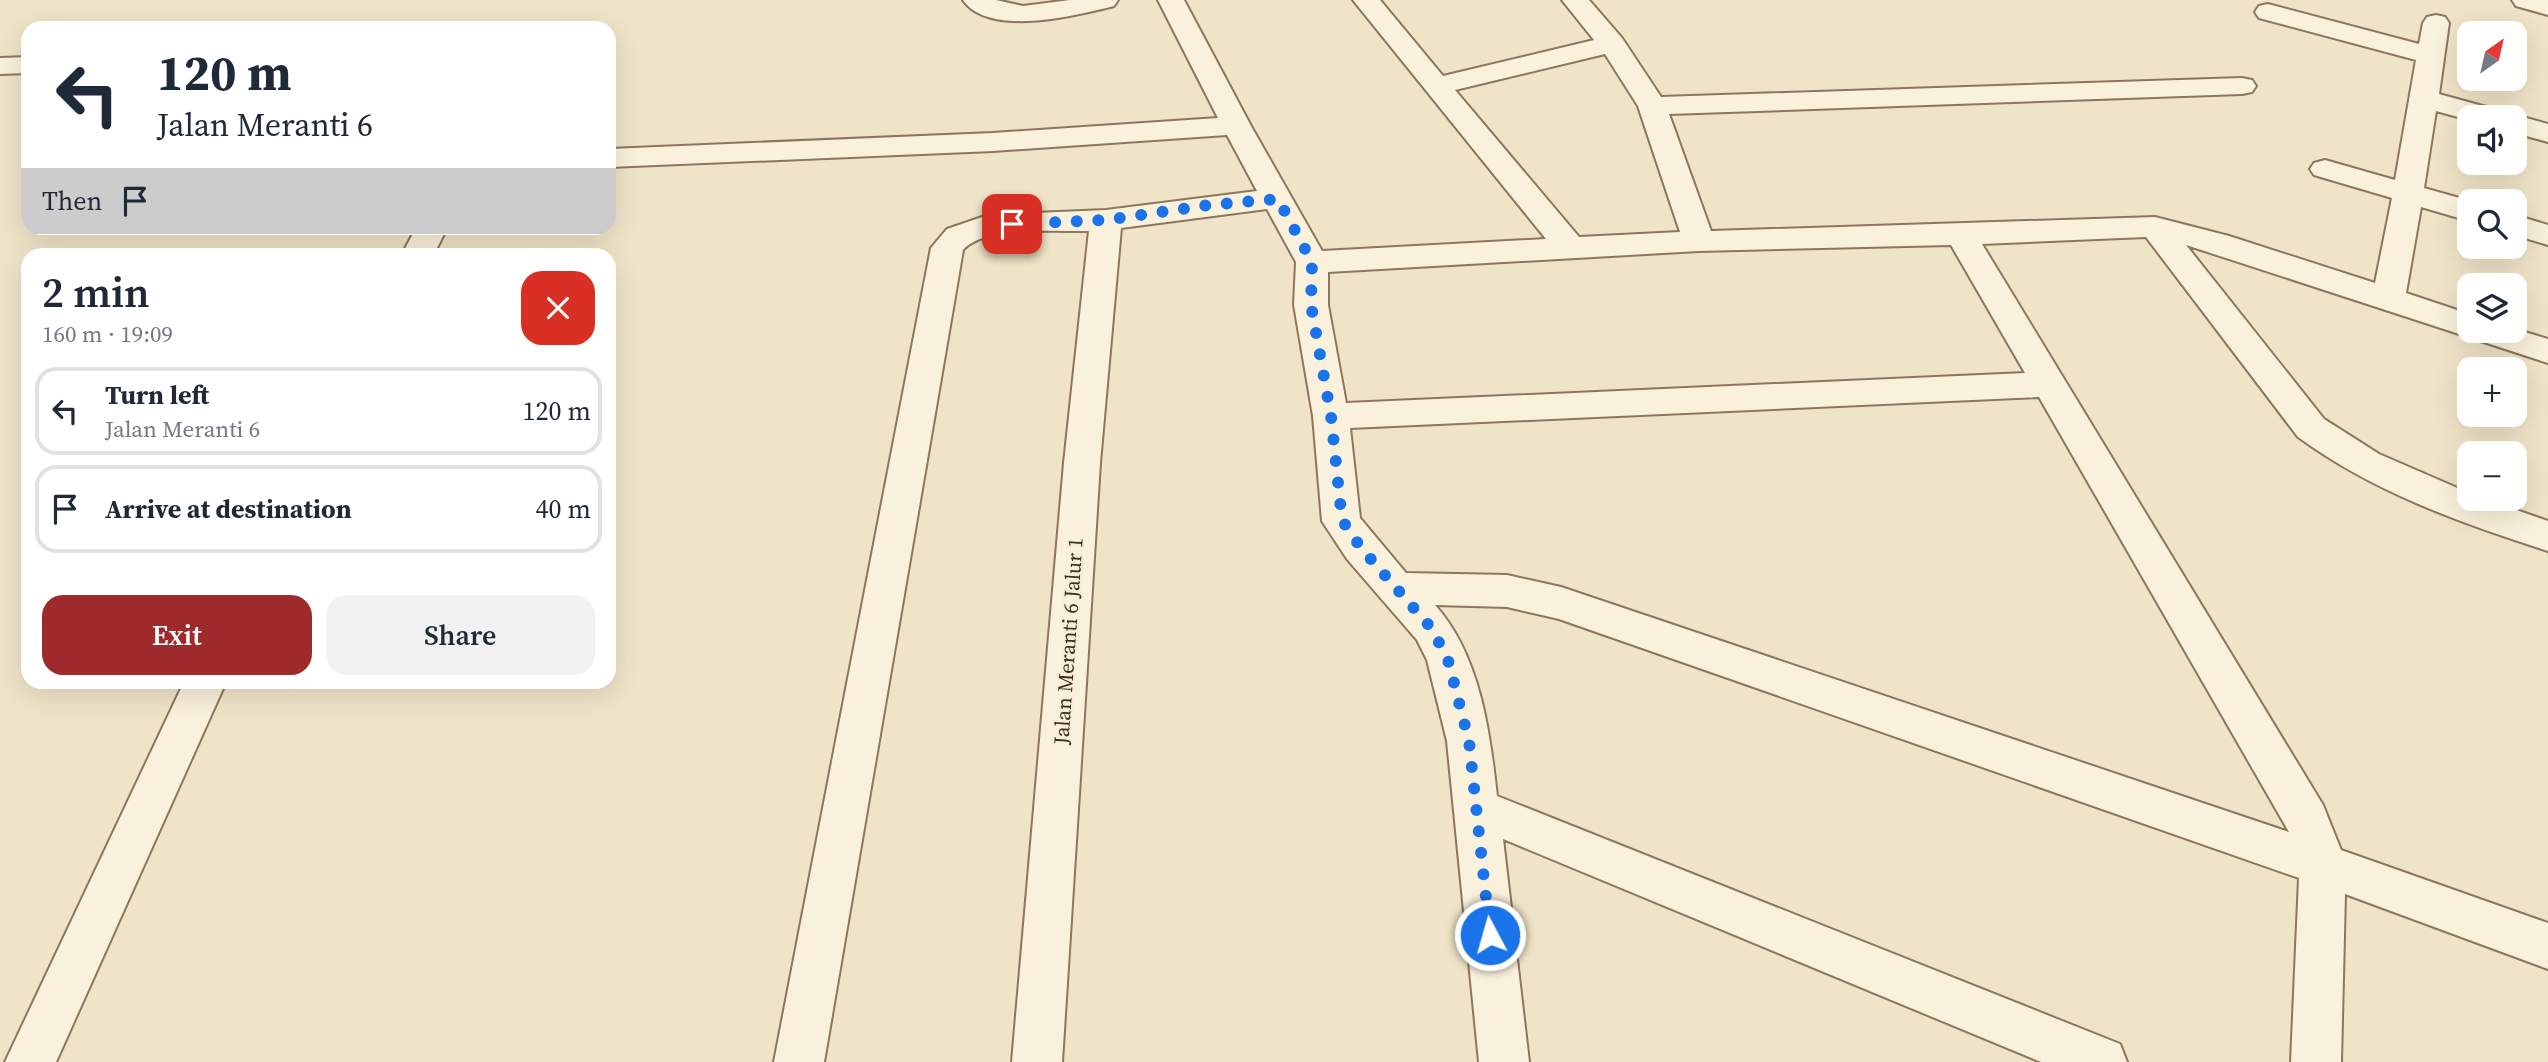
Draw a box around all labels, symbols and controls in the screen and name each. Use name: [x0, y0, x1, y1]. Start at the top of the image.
north arrow: [2457, 21, 2527, 91]
map controls: [2457, 21, 2527, 511]
text: 120 m: [157, 39, 292, 106]
icon: left: [42, 49, 133, 140]
text: Jalan Meranti 6: [157, 103, 373, 147]
button: sound: [2457, 105, 2527, 175]
icon: arrive: [116, 182, 154, 220]
text: Then: [42, 183, 102, 219]
button: search: [2457, 189, 2527, 259]
pin: [982, 194, 1042, 254]
icon: arrive: [993, 205, 1031, 243]
text: 2 min: [42, 263, 150, 321]
button: close: [521, 271, 595, 345]
button: layers: [2457, 273, 2527, 343]
text: 160 m · 19:09: [42, 318, 173, 350]
button: +: [2457, 357, 2527, 427]
text: Turn left: [105, 377, 209, 413]
icon: left: [46, 392, 84, 430]
text: 120 m: [523, 393, 591, 429]
text: Jalan Meranti 6: [105, 413, 260, 445]
button: −: [2457, 441, 2527, 511]
icon: arrive: [46, 490, 84, 528]
text: Arrive at destination: [105, 491, 352, 527]
text: 40 m: [536, 491, 591, 527]
street label: Jalan Meranti 6 Jalur 1: [1046, 537, 1090, 746]
button: Exit: [42, 595, 312, 675]
button: Share: [326, 595, 595, 675]
position arrow: [1453, 898, 1527, 972]

